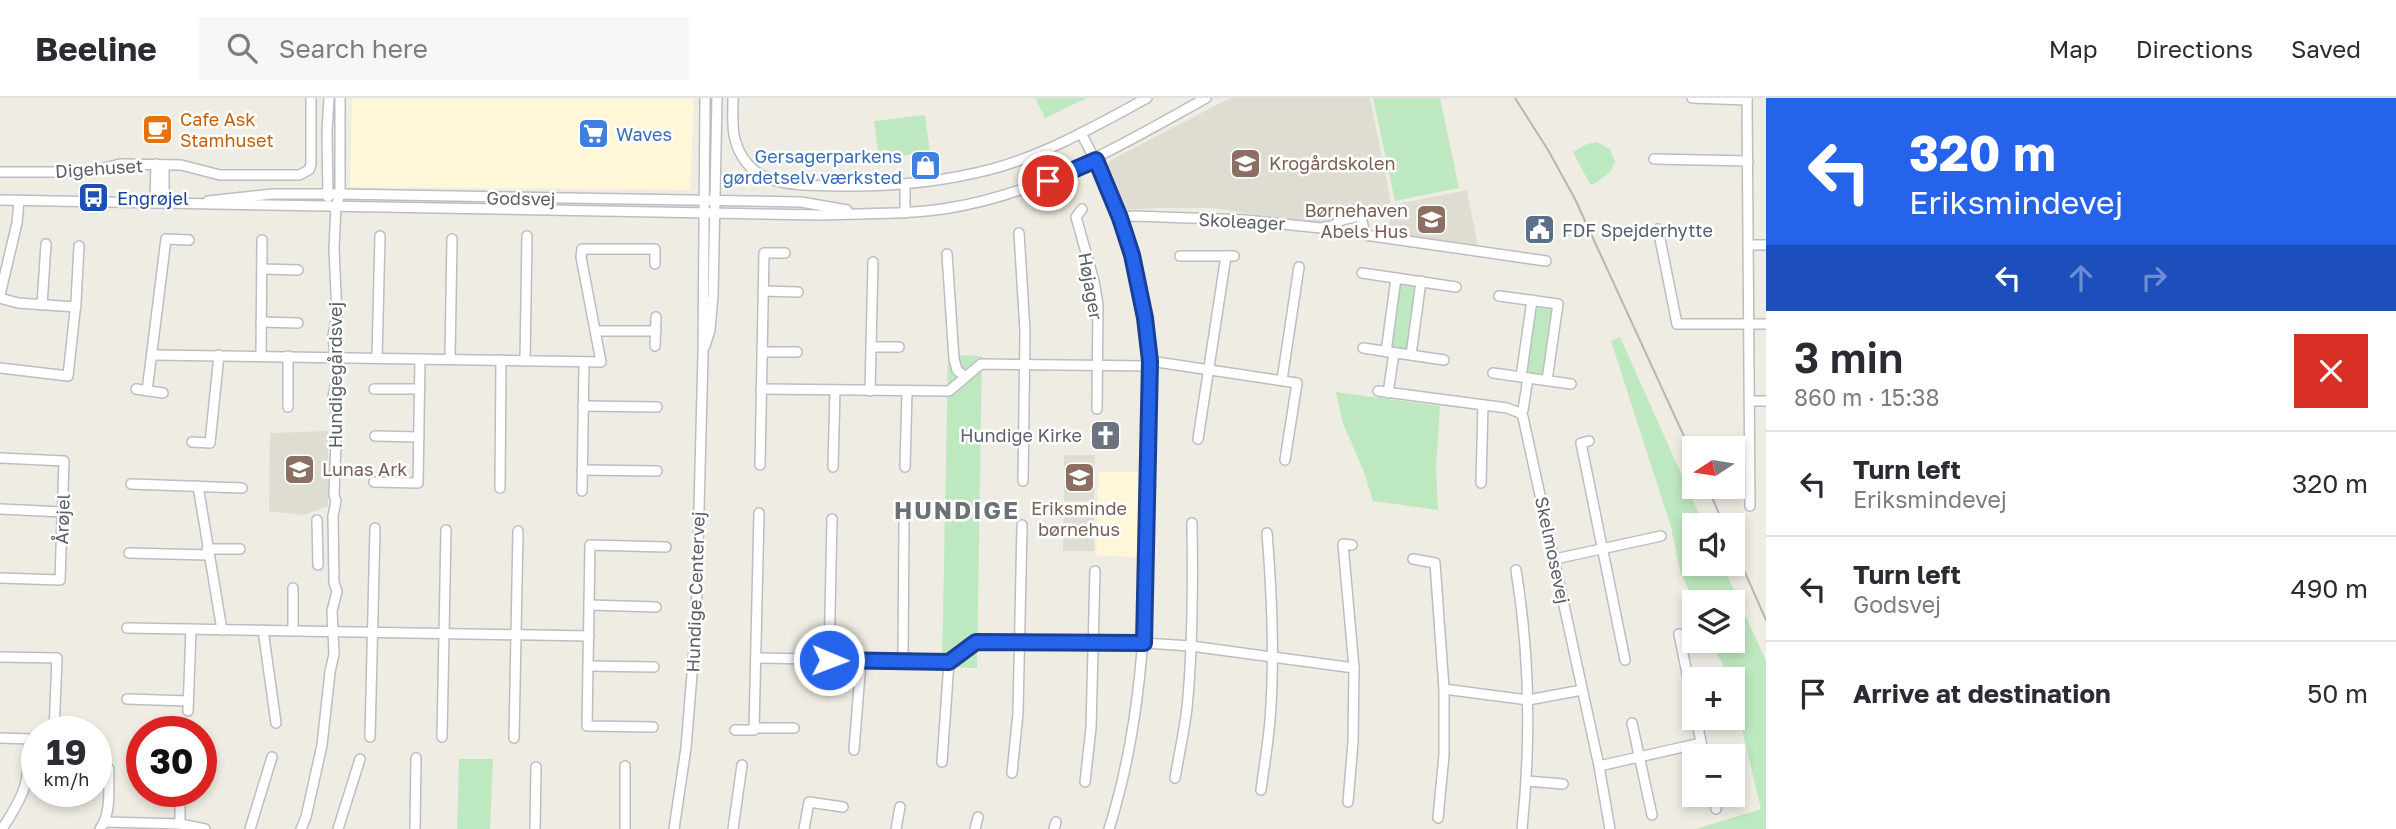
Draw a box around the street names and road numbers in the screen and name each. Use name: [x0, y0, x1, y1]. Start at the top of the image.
street label: Digehuset: [54, 154, 144, 182]
street label: Godsvej: [486, 186, 556, 210]
street label: Skoleager: [1198, 208, 1286, 234]
street label: Højager: [1074, 251, 1108, 321]
street label: Hundigegårdsvej: [324, 302, 346, 448]
street label: Årøjel: [50, 493, 74, 545]
street label: Skelmosevej: [1531, 494, 1575, 606]
street label: Hundige Centervej: [681, 511, 709, 673]

